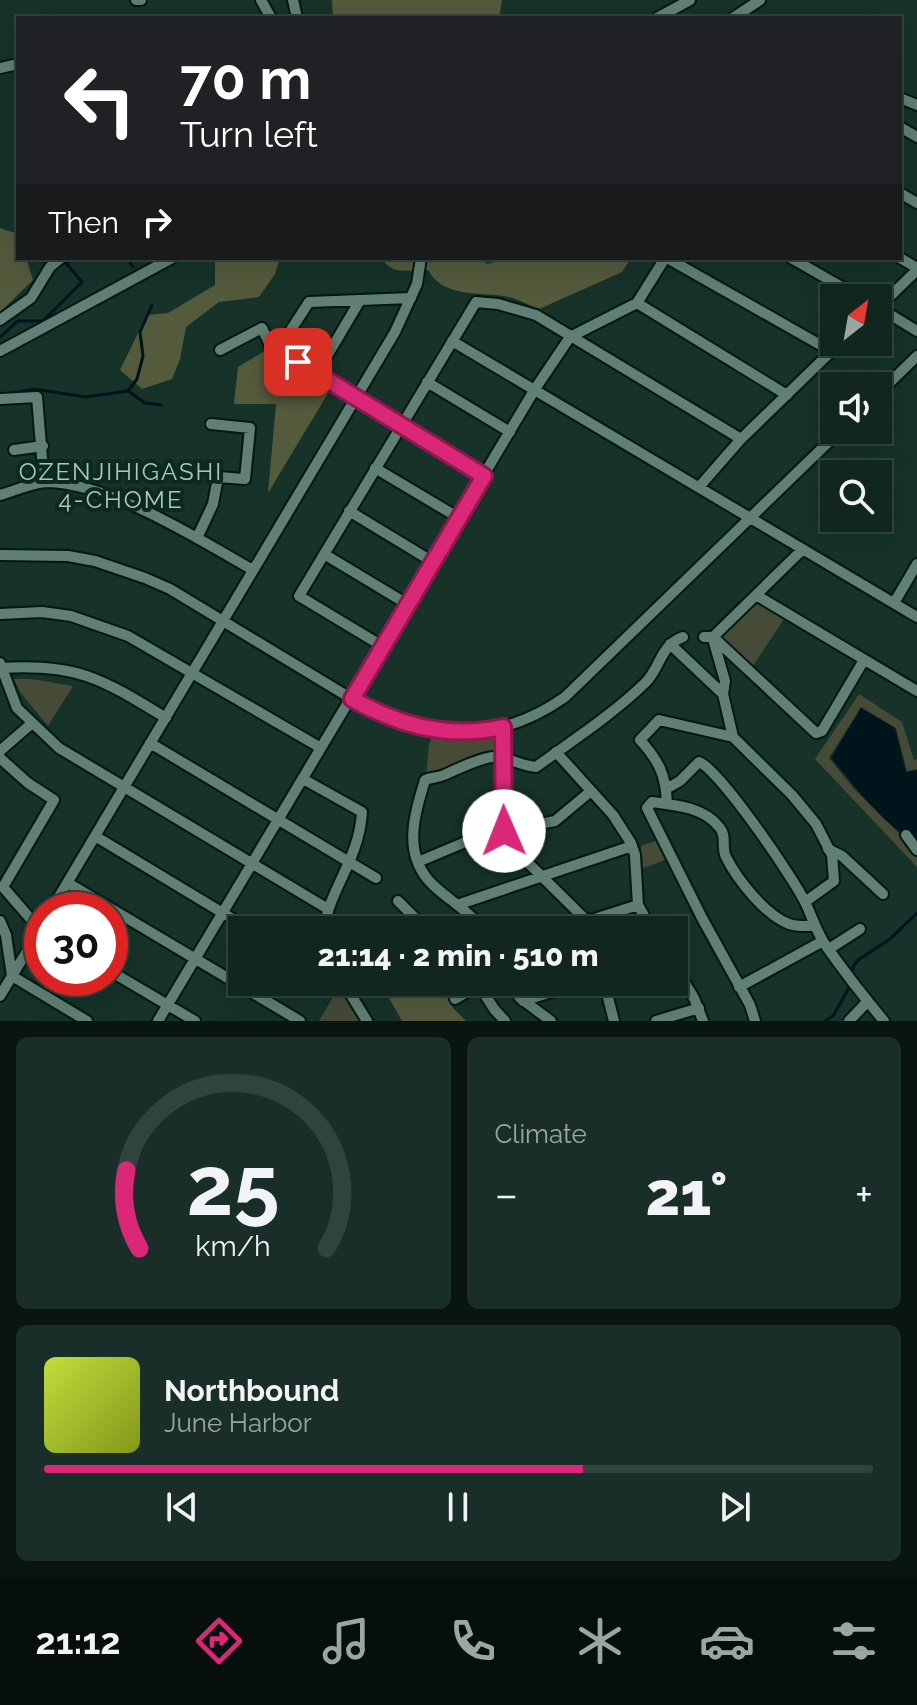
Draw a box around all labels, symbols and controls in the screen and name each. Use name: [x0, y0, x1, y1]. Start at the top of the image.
text: 70 m: [180, 46, 311, 112]
icon: left: [48, 48, 152, 152]
text: Turn left: [180, 113, 318, 155]
icon: right: [135, 200, 179, 244]
text: Then: [48, 205, 119, 240]
north arrow: [820, 284, 892, 356]
map controls: [820, 284, 892, 532]
pin: [264, 328, 332, 396]
icon: arrive: [276, 340, 320, 384]
button: sound: [820, 372, 892, 444]
district label: OZENJIHIGASHI 4-CHOME: [19, 457, 223, 514]
button: search: [820, 460, 892, 532]
position arrow: [462, 789, 546, 873]
speed limit sign: 30: [24, 892, 128, 996]
text: 21:14 · 2 min · 510 m: [318, 938, 598, 973]
text: Climate: [495, 1119, 587, 1149]
text: 25: [187, 1137, 280, 1234]
text: 21°: [645, 1159, 727, 1229]
text: −: [495, 1169, 518, 1220]
text: +: [855, 1169, 873, 1220]
text: km/h: [196, 1229, 271, 1263]
text: Northbound: [164, 1373, 339, 1408]
text: June Harbor: [164, 1408, 312, 1438]
icon: previous: [160, 1485, 204, 1529]
icon: pause: [436, 1485, 480, 1529]
icon: next: [713, 1485, 757, 1529]
icon: directions: [191, 1613, 247, 1669]
icon: music: [318, 1613, 374, 1669]
icon: phone: [445, 1613, 501, 1669]
icon: climate: [572, 1613, 628, 1669]
icon: car: [699, 1613, 755, 1669]
icon: filters: [826, 1613, 882, 1669]
text: 21:12: [35, 1620, 121, 1662]

